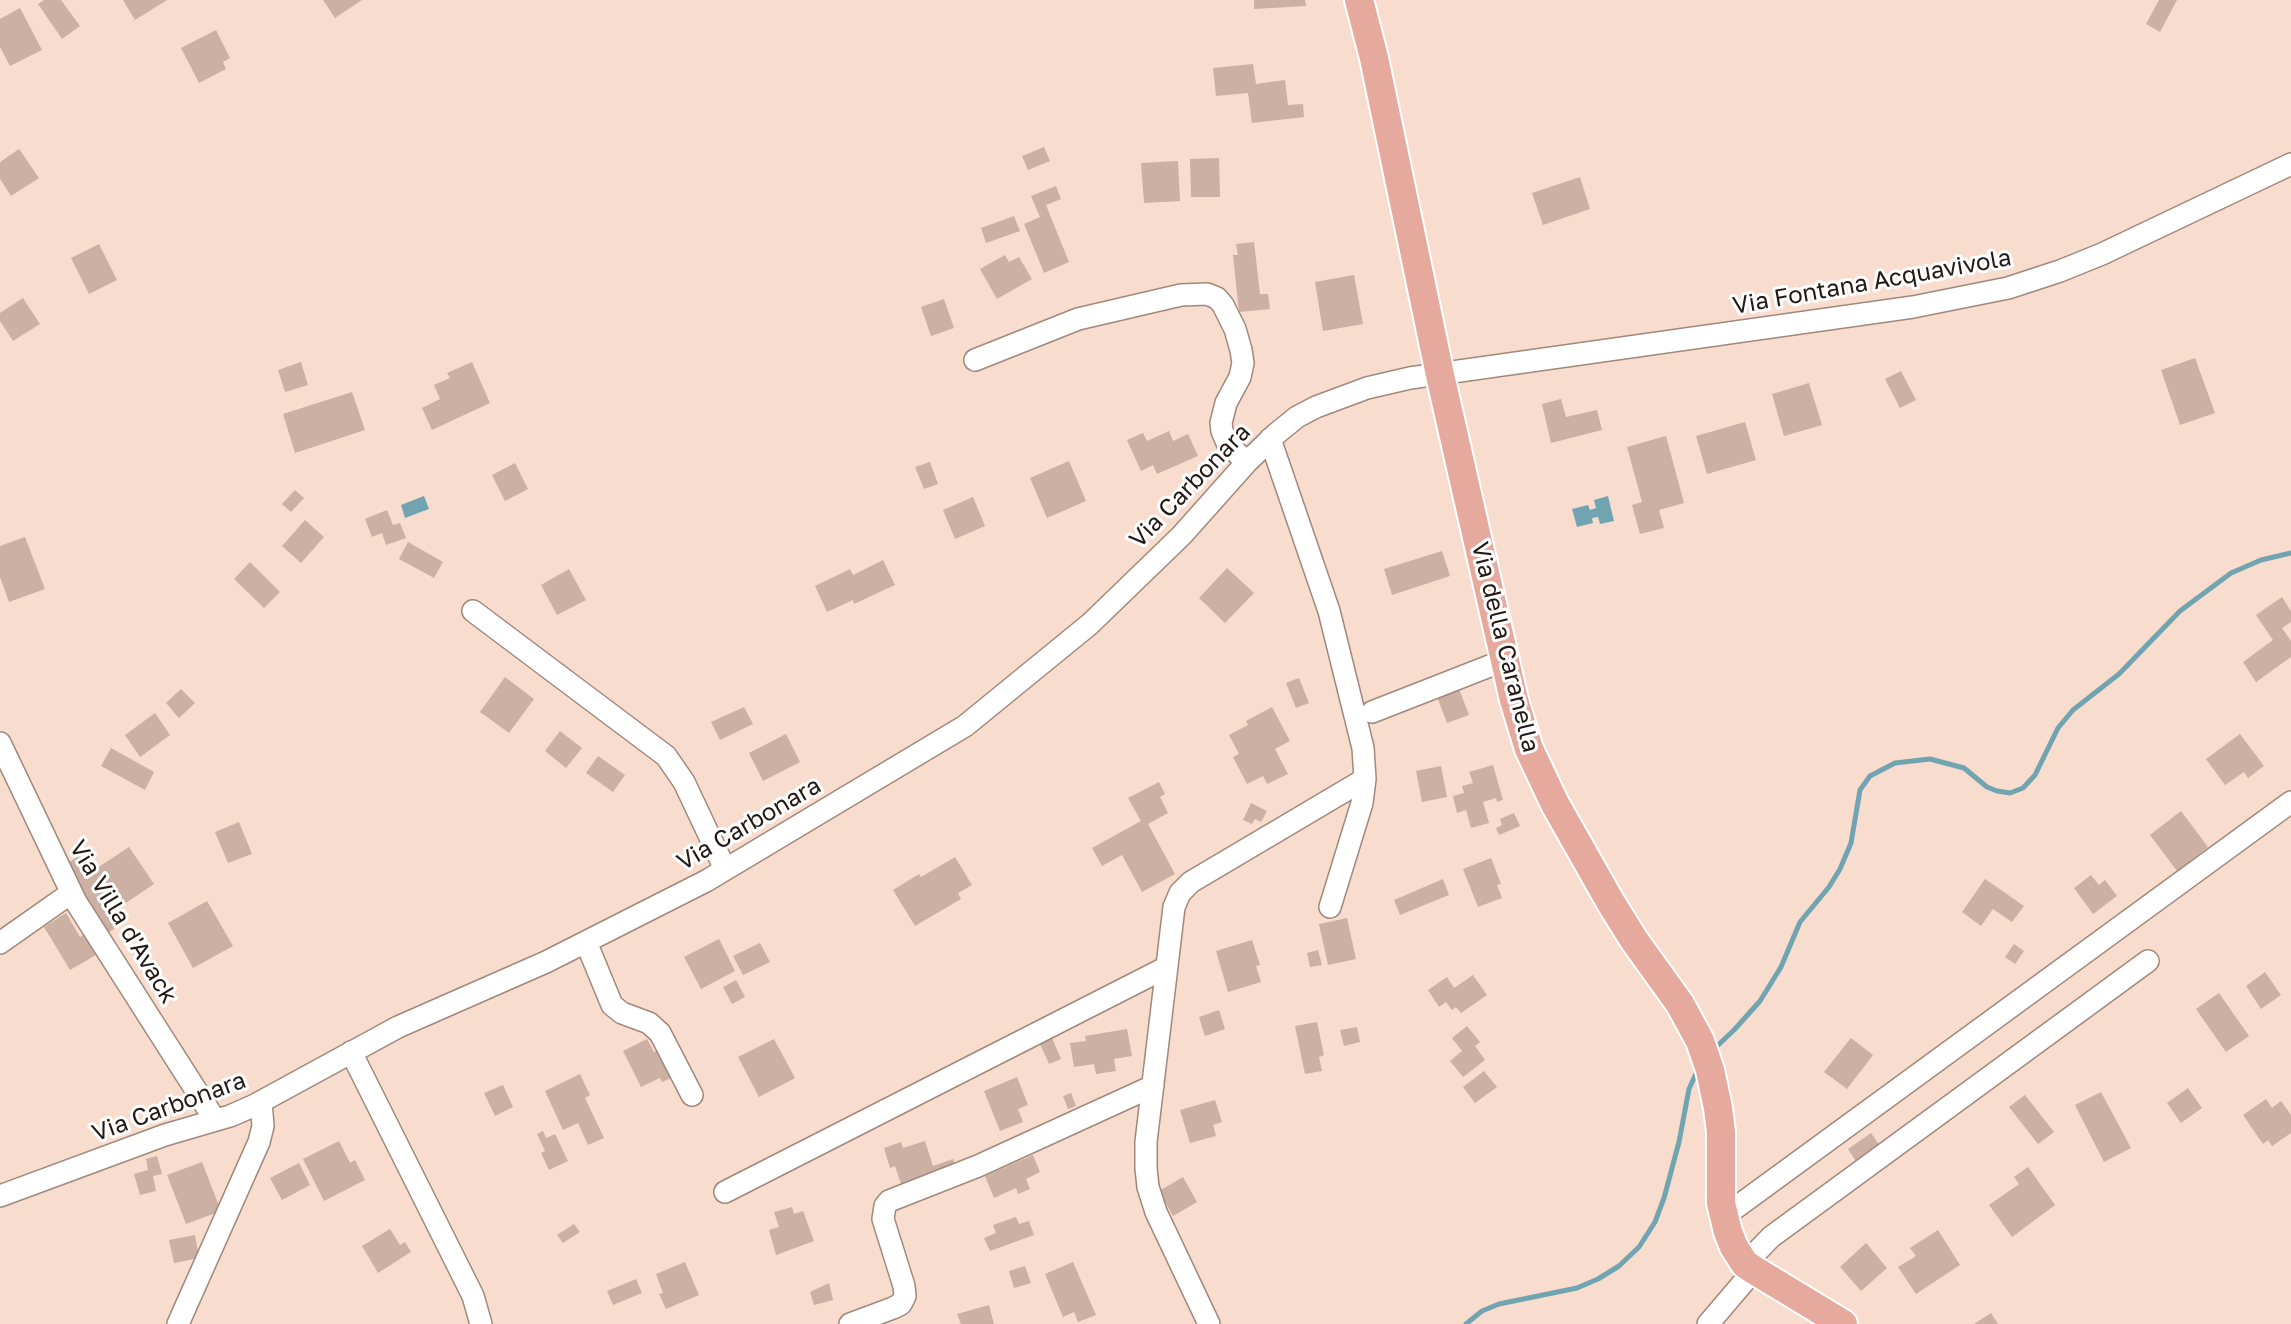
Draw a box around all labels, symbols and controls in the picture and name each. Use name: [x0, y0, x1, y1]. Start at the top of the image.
street label: Via Fontana Acquavivola: [1731, 243, 2013, 321]
street label: Via Carbonara: [1124, 418, 1256, 554]
street label: Via della Caranella: [1465, 539, 1545, 755]
street label: Via Carbonara: [672, 771, 826, 877]
street label: Via Villa d'Avack: [63, 835, 183, 1009]
street label: Via Carbonara: [88, 1066, 250, 1148]

